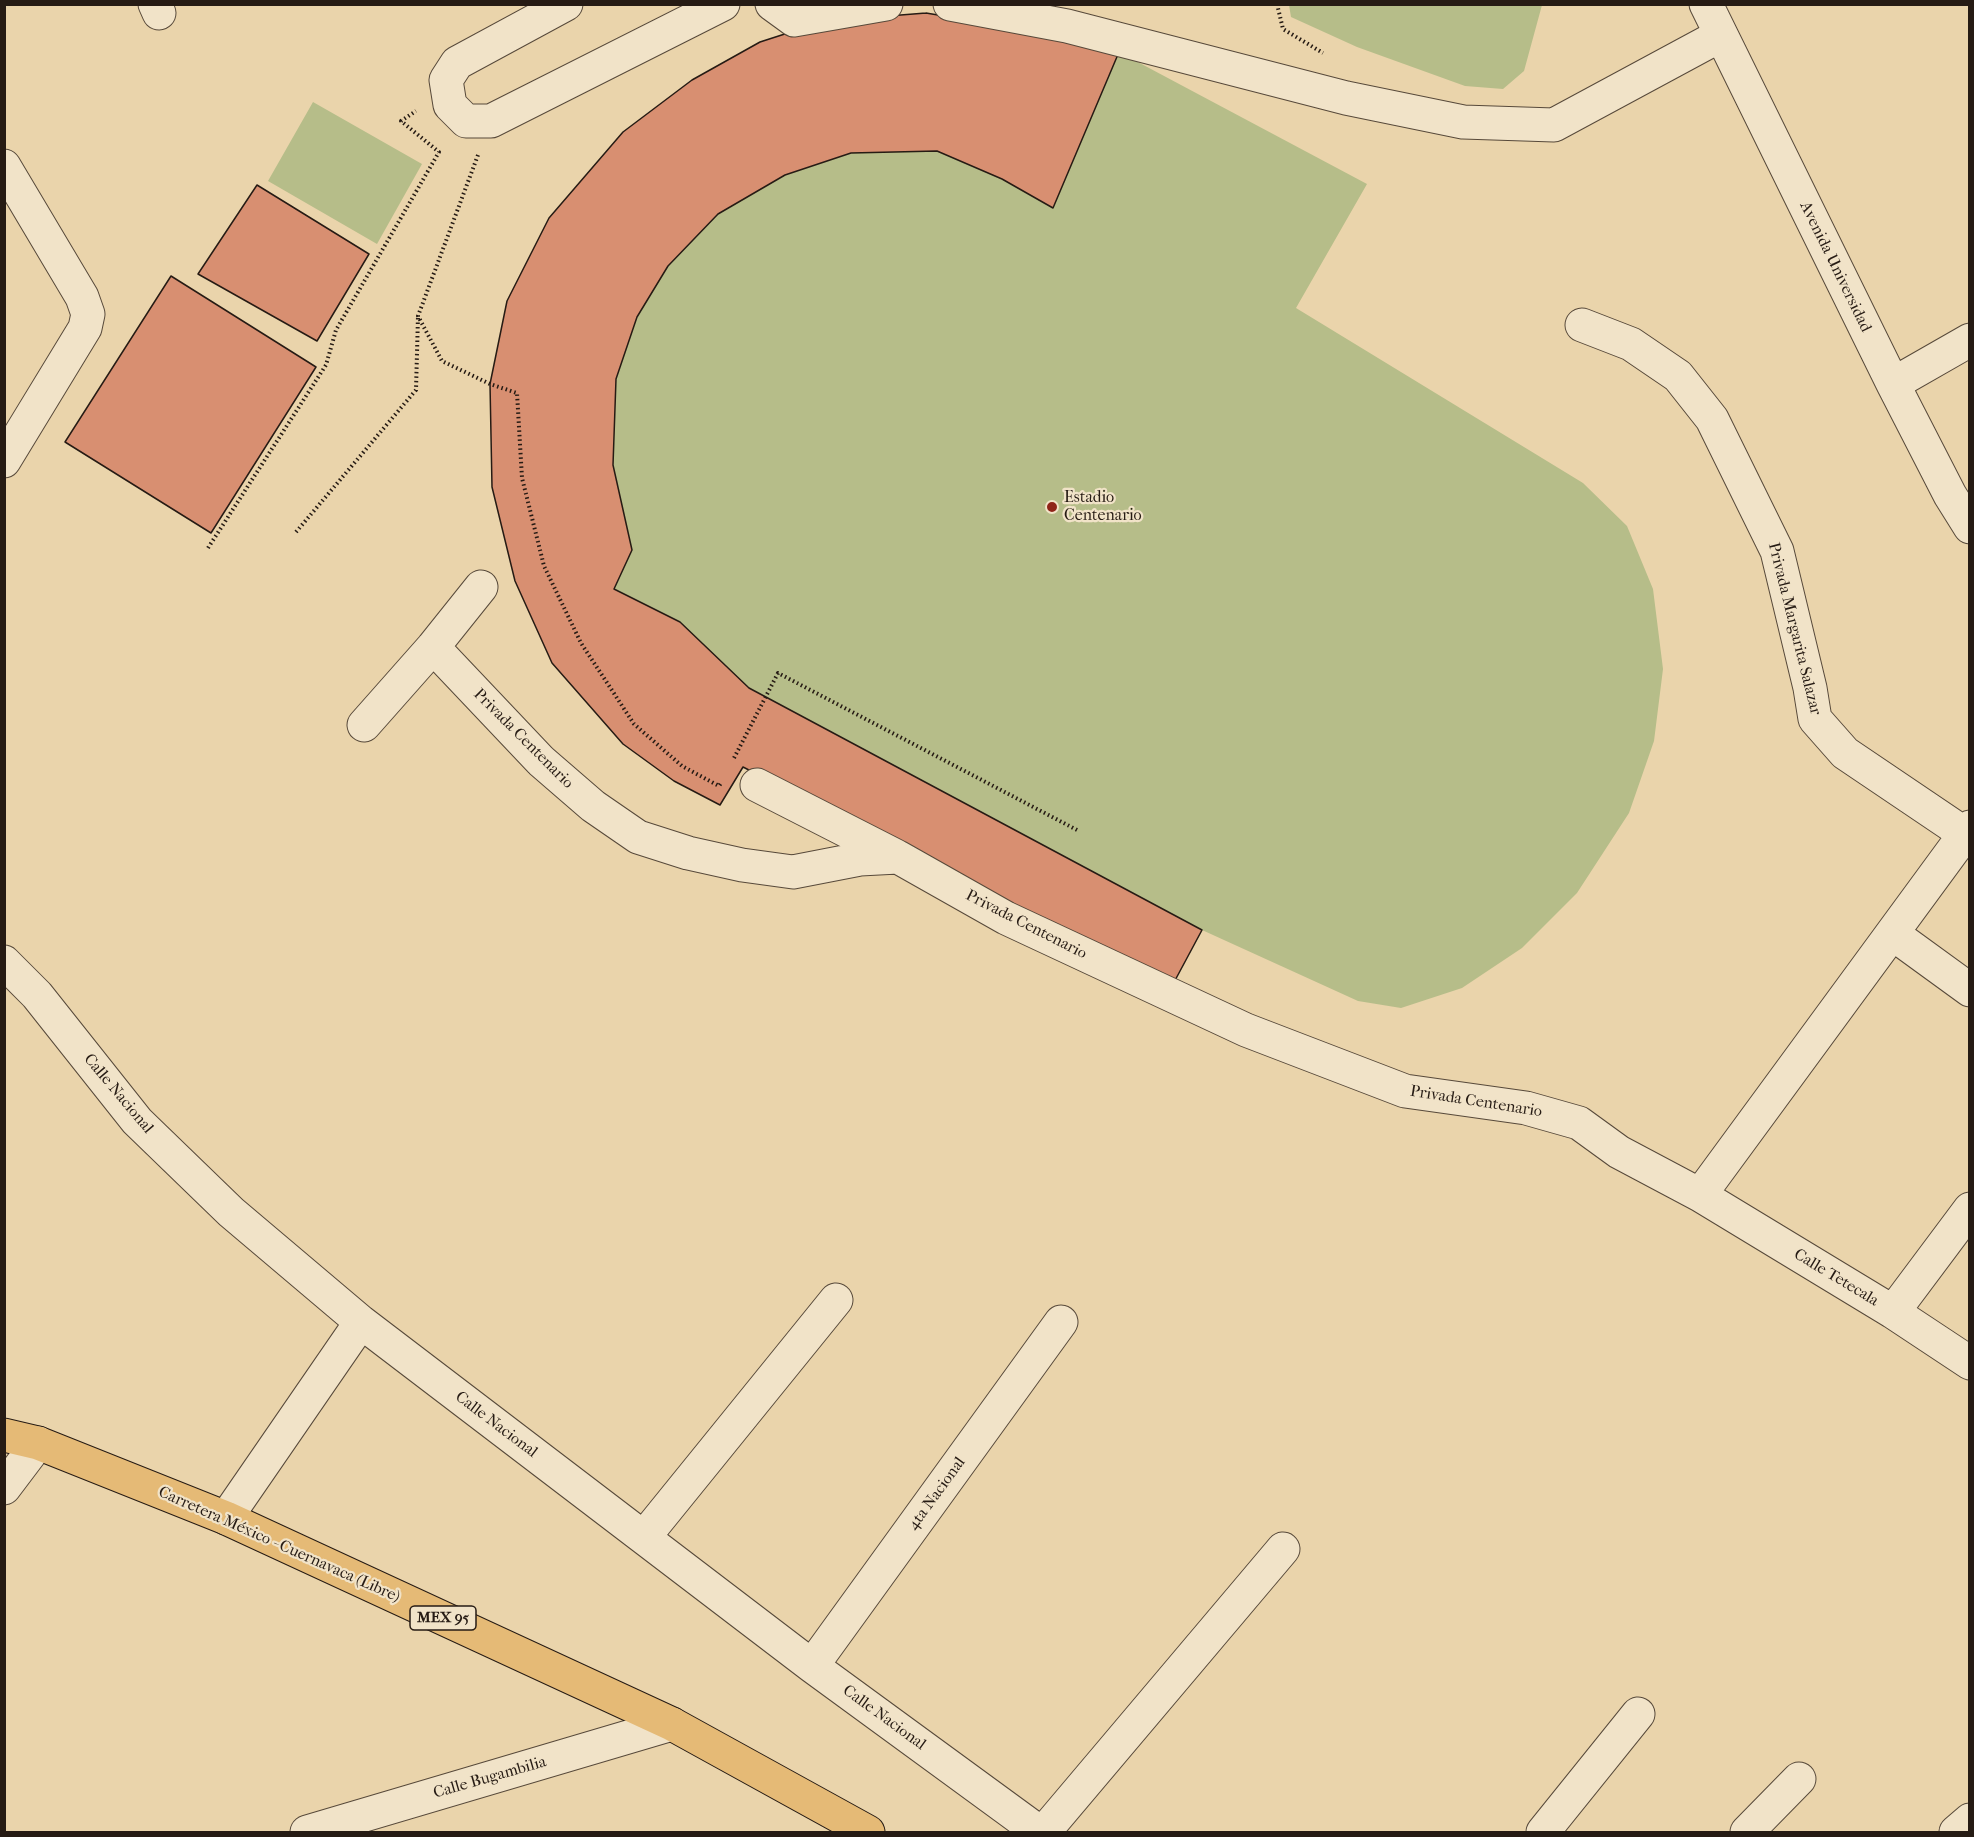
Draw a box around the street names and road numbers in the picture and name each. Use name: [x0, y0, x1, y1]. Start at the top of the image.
street label: Avenida Universidad: [1795, 199, 1875, 335]
street label: Privada Margarita Salazar: [1763, 541, 1825, 717]
street label: Privada Centenario: [469, 685, 577, 793]
street label: Privada Centenario: [962, 886, 1090, 964]
street label: Calle Nacional: [79, 1050, 157, 1138]
street label: Privada Centenario: [1409, 1082, 1543, 1122]
street label: Calle Tetecala: [1790, 1245, 1882, 1311]
street label: Calle Nacional: [451, 1388, 541, 1462]
street label: 4ta Nacional: [904, 1454, 970, 1534]
street label: Carretera México - Cuernavaca (Libre): [155, 1483, 403, 1607]
road number: MEX 95: [410, 1606, 476, 1630]
street label: Calle Nacional: [839, 1681, 929, 1755]
street label: Calle Bugambilia: [431, 1753, 549, 1803]

